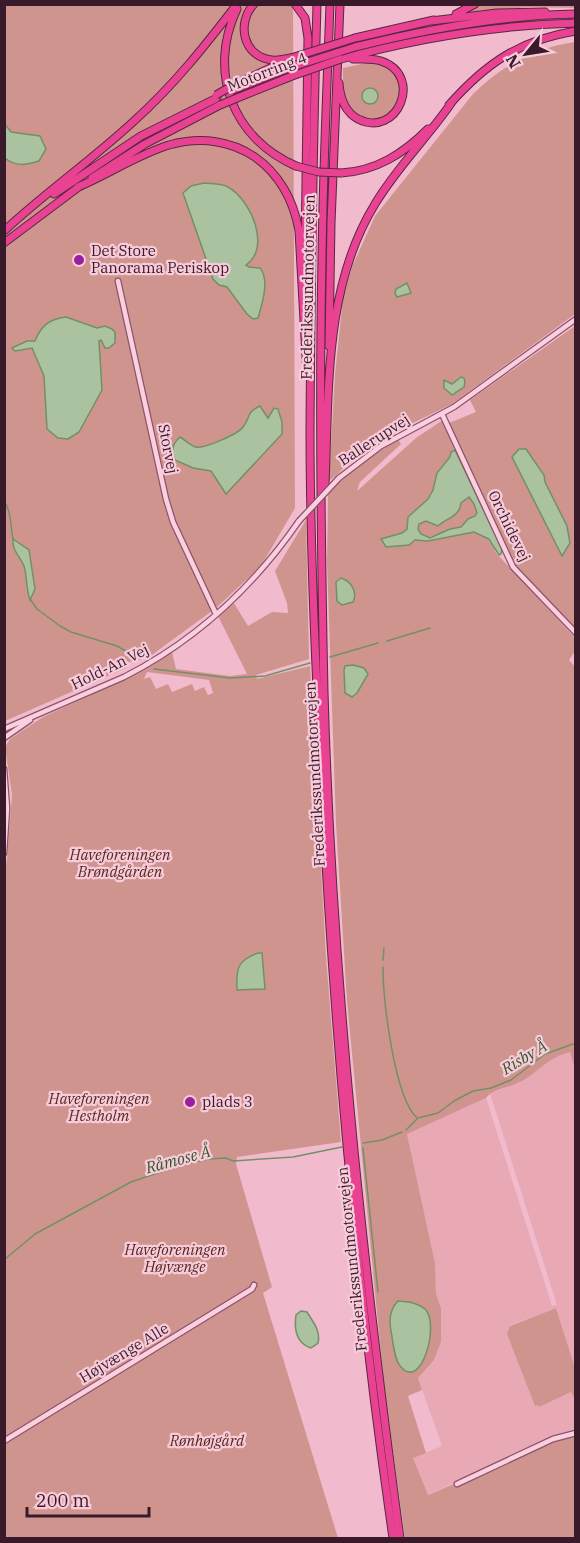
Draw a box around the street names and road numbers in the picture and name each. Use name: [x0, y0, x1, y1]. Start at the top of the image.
street label: Motorring 4: [224, 48, 309, 95]
street label: Frederikssundmotorvejen: [296, 194, 319, 380]
street label: Ballerupvej: [335, 410, 413, 470]
street label: Storvej: [154, 422, 183, 475]
street label: Orchidevej: [484, 487, 535, 564]
street label: Hold-An Vej: [68, 639, 152, 694]
street label: Frederikssundmotorvejen: [300, 681, 329, 867]
street label: Frederikssundmotorvejen: [332, 1165, 371, 1352]
street label: Højvænge Alle: [75, 1318, 172, 1387]

